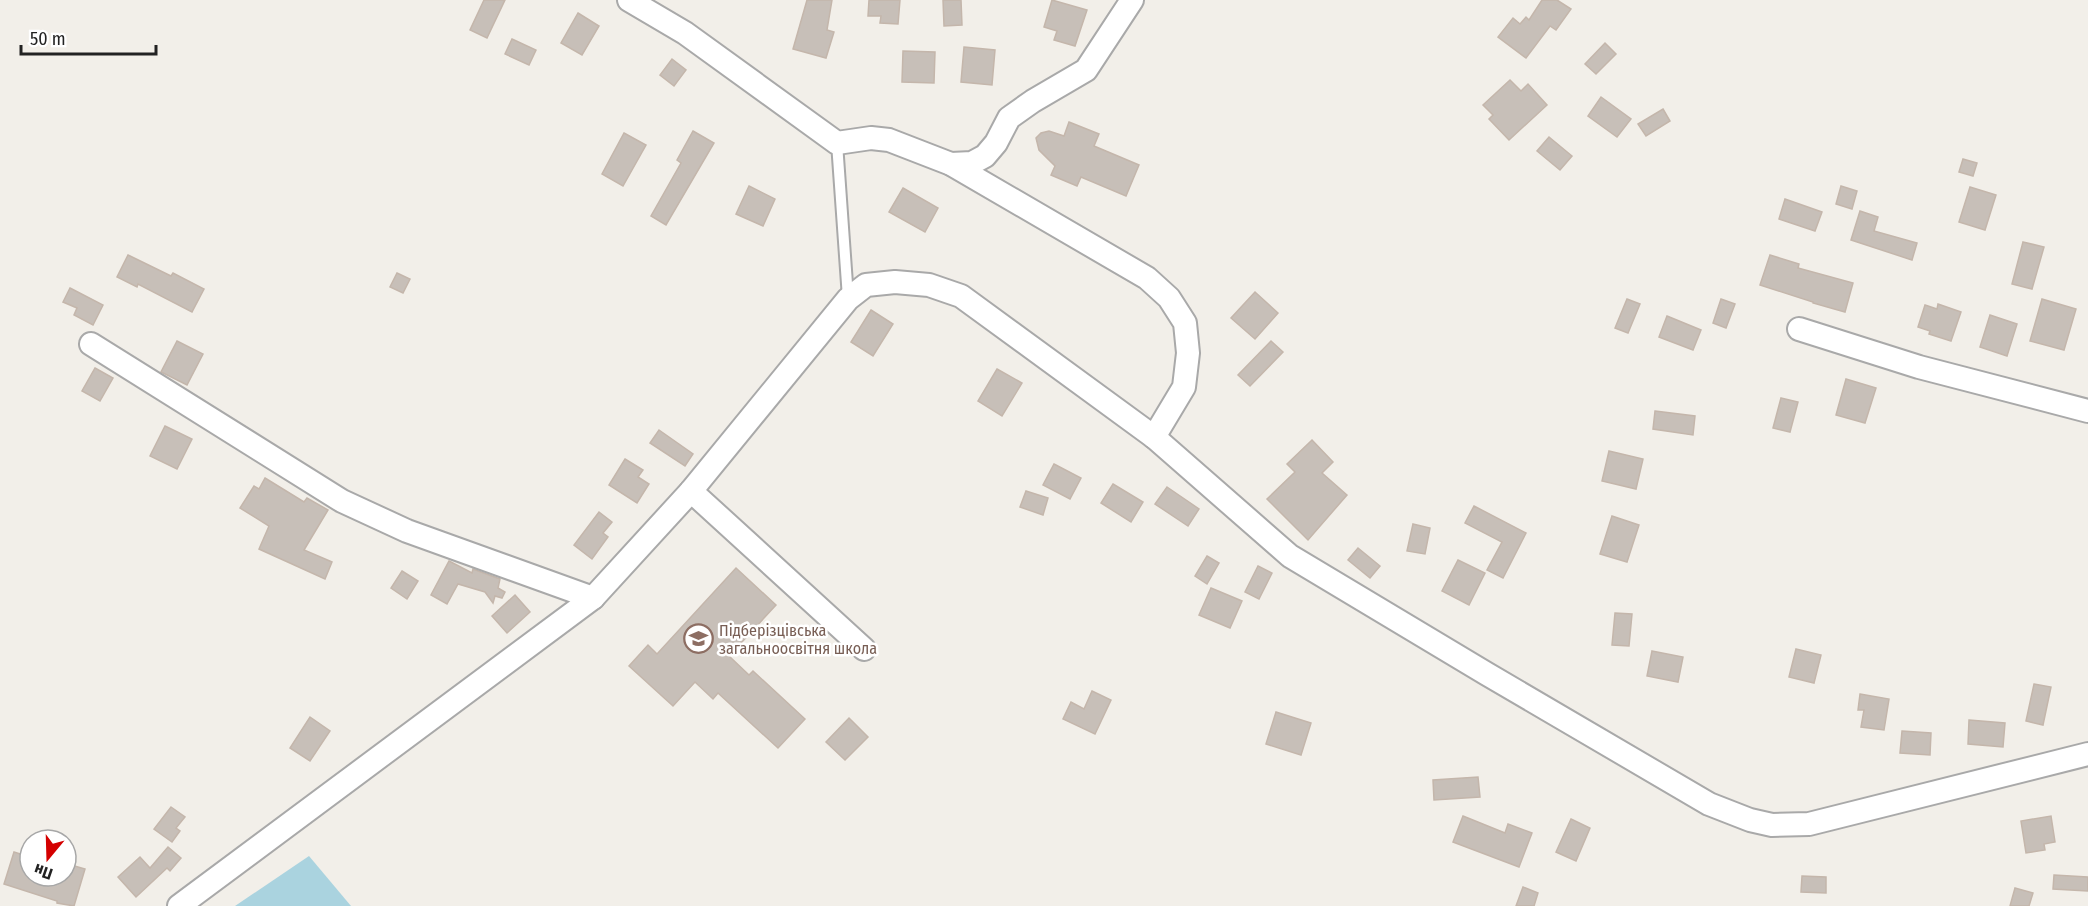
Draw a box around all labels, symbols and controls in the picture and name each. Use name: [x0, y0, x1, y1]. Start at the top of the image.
scale bar: [21, 18, 156, 56]
text: 50 m: [30, 28, 66, 50]
place label: Підберізцівська загальноосвітня школа: [719, 621, 877, 658]
school or university icon: Підберізцівська загальноосвітня школа: [682, 623, 714, 655]
north arrow: [18, 828, 78, 888]
text: Пн: [32, 860, 55, 884]

